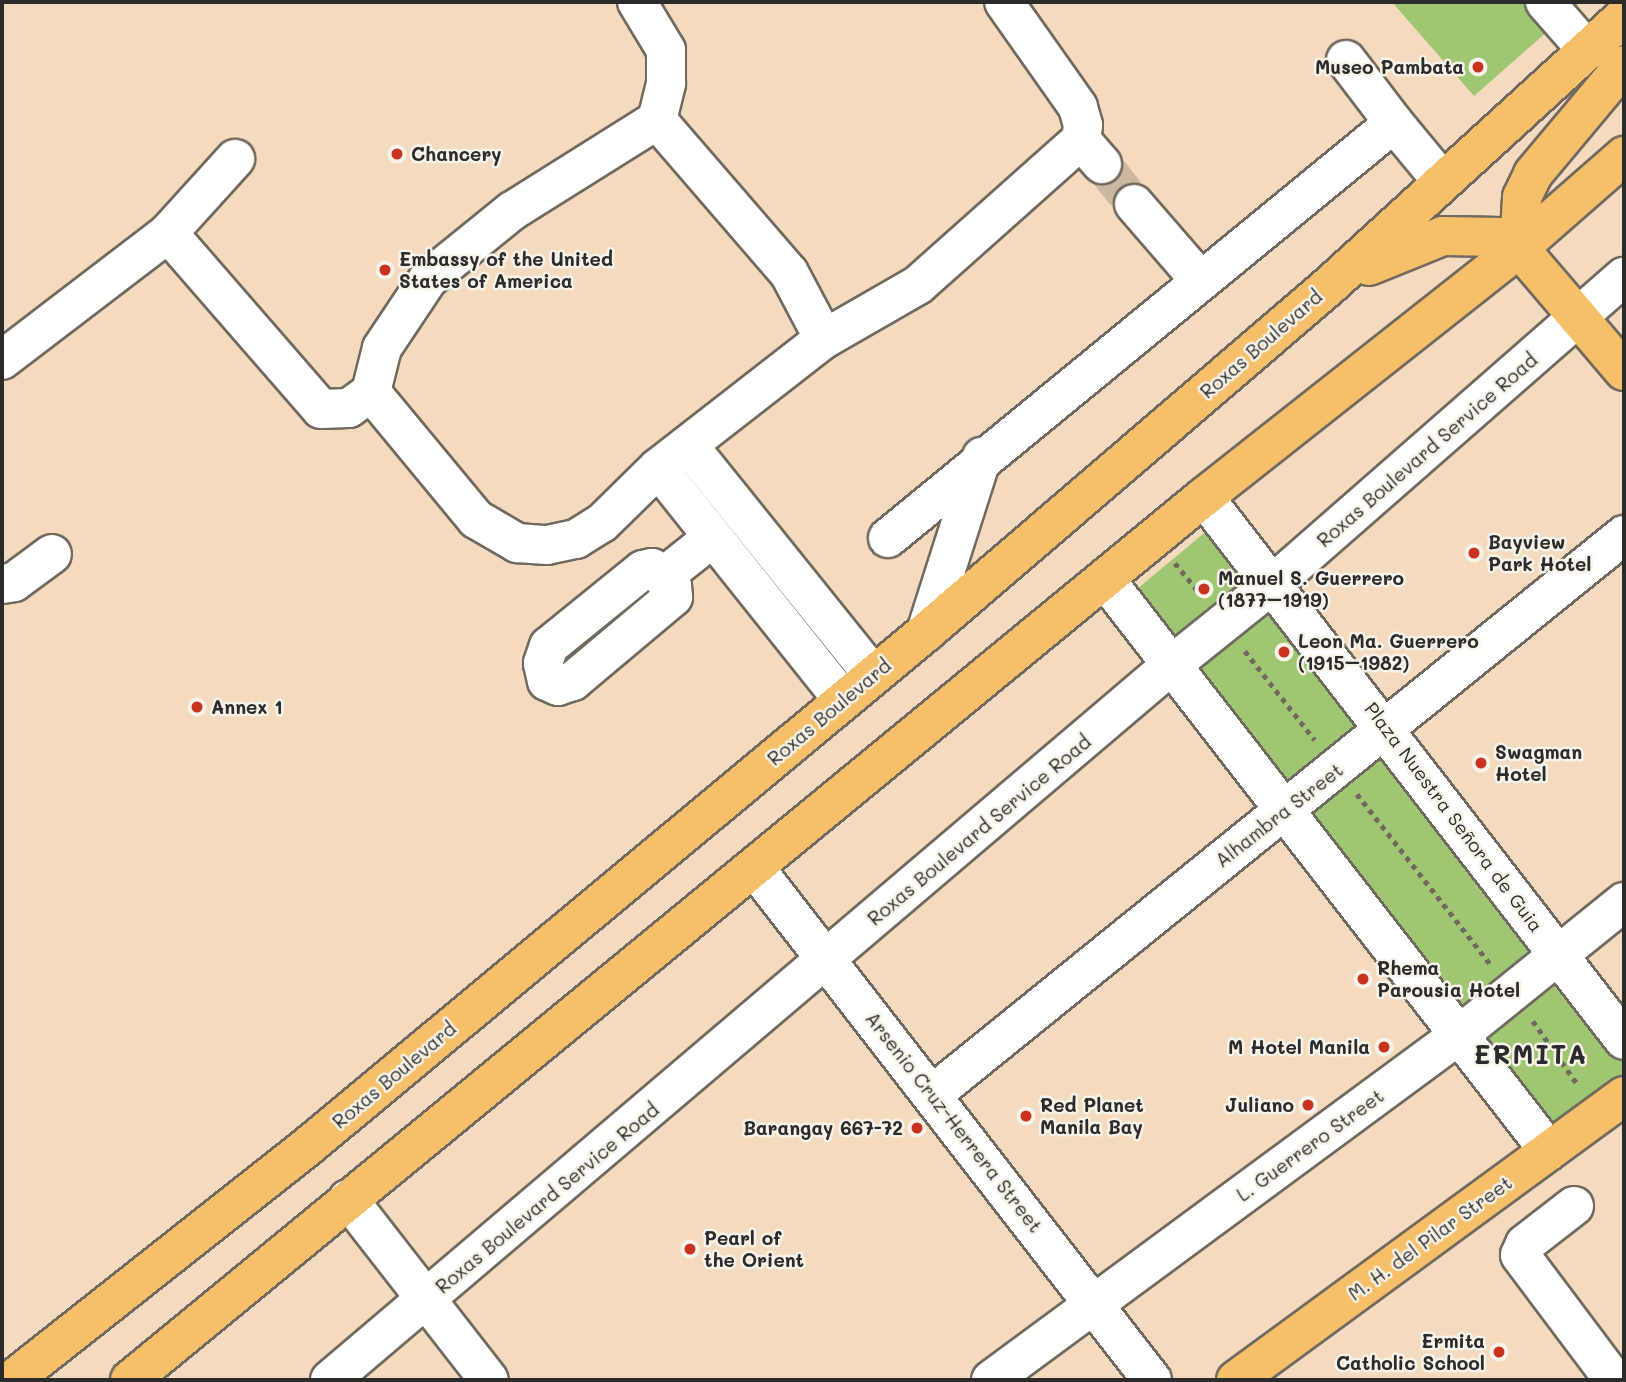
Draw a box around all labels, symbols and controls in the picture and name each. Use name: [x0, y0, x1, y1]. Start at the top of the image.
place label: Museo Pambata: [1315, 56, 1464, 78]
marker: Museo Pambata: [1470, 59, 1486, 75]
place label: Chancery: [411, 143, 502, 165]
marker: Chancery: [389, 146, 405, 162]
place label: Embassy of the United States of America: [399, 248, 613, 292]
marker: Embassy of the United States of America: [377, 262, 393, 278]
street label: Roxas Boulevard: [1196, 285, 1326, 403]
street label: Roxas Boulevard Service Road: [1312, 348, 1542, 552]
place label: Bayview Park Hotel: [1488, 531, 1591, 575]
marker: Bayview Park Hotel: [1466, 545, 1482, 561]
place label: Manuel S. Guerrero (1877–1919): [1218, 567, 1404, 611]
marker: Manuel S. Guerrero (1877–1919): [1196, 581, 1212, 597]
place label: Leon Ma. Guerrero (1915–1982): [1298, 630, 1479, 674]
marker: Leon Ma. Guerrero (1915–1982): [1276, 644, 1292, 660]
street label: Roxas Boulevard: [763, 654, 895, 770]
place label: Annex 1: [211, 696, 283, 718]
street label: Plaza Nuestra Señora de Guia: [1360, 698, 1548, 936]
marker: Annex 1: [189, 699, 205, 715]
street label: Roxas Boulevard Service Road: [863, 730, 1095, 930]
place label: Swagman Hotel: [1495, 741, 1582, 785]
marker: Swagman Hotel: [1473, 755, 1489, 771]
street label: Alhambra Street: [1211, 758, 1347, 872]
place label: Rhema Parousia Hotel: [1377, 957, 1520, 1001]
marker: Rhema Parousia Hotel: [1355, 971, 1371, 987]
street label: Arsenio Cruz-Herrera Street: [861, 1007, 1047, 1237]
street label: Roxas Boulevard: [328, 1017, 460, 1133]
place label: M Hotel Manila: [1228, 1036, 1370, 1058]
marker: M Hotel Manila: [1376, 1039, 1392, 1055]
district label: ERMITA: [1475, 1039, 1587, 1071]
street label: L. Guerrero Street: [1232, 1084, 1388, 1206]
place label: Red Planet Manila Bay: [1040, 1094, 1144, 1138]
place label: Juliano: [1225, 1094, 1294, 1116]
marker: Juliano: [1300, 1097, 1316, 1113]
street label: Roxas Boulevard Service Road: [431, 1098, 663, 1298]
marker: Red Planet Manila Bay: [1018, 1108, 1034, 1124]
place label: Barangay 667-72: [743, 1117, 903, 1139]
marker: Barangay 667-72: [909, 1120, 925, 1136]
street label: M. H. del Pilar Street: [1344, 1171, 1516, 1305]
place label: Pearl of the Orient: [704, 1227, 804, 1271]
marker: Pearl of the Orient: [682, 1241, 698, 1257]
place label: Ermita Catholic School: [1336, 1330, 1485, 1374]
marker: Ermita Catholic School: [1491, 1344, 1507, 1360]

